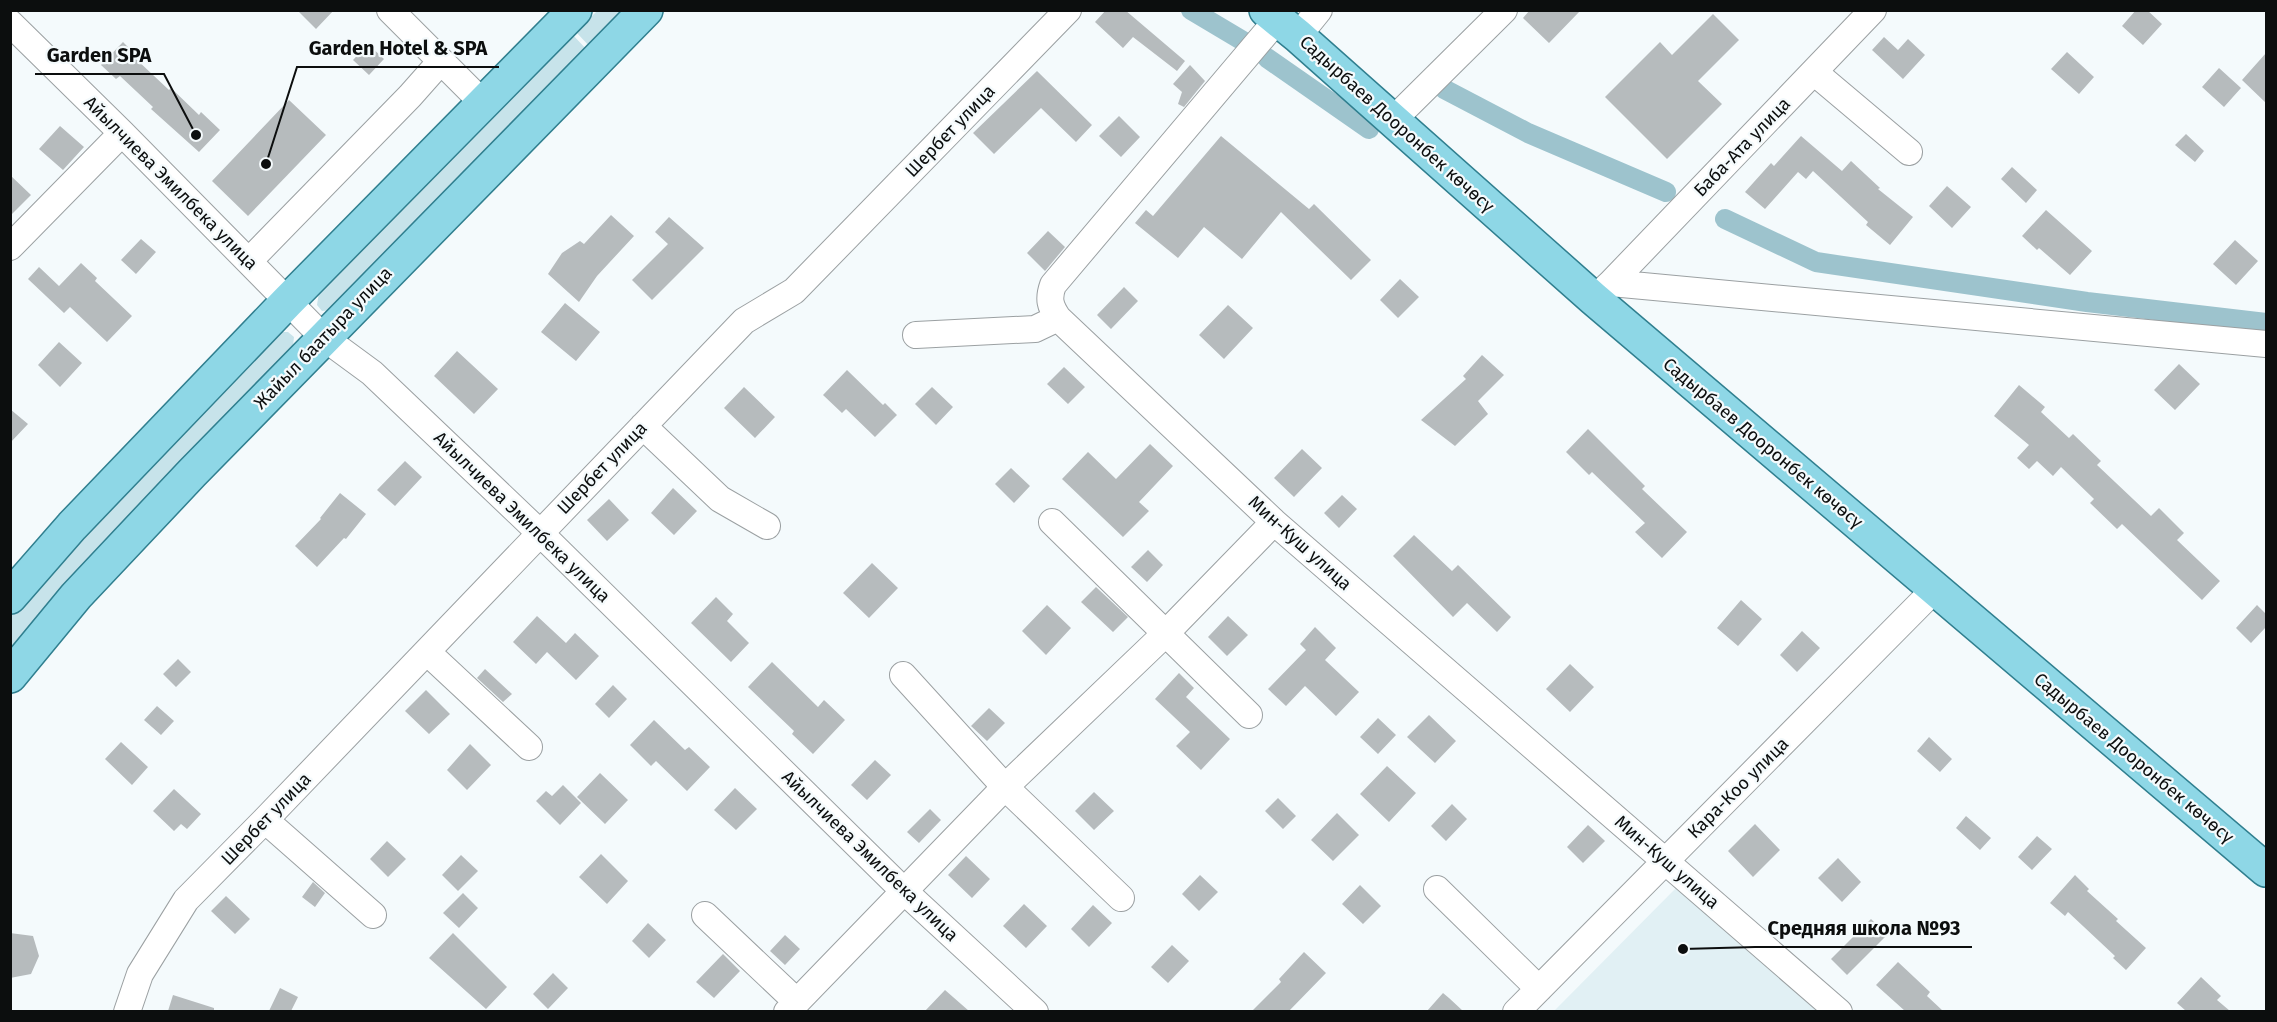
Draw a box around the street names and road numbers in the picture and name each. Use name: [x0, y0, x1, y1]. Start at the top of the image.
street label: Садырбаев Дооронбек көчөсү: [1295, 31, 1499, 217]
street label: Шербет улица: [900, 80, 1000, 182]
street label: Айылчиева Эмилбека улица: [80, 92, 262, 274]
street label: Баба-Ата улица: [1689, 93, 1795, 201]
street label: Жайыл баатыра улица: [249, 262, 397, 414]
street label: Садырбаев Дооронбек көчөсү: [1659, 353, 1868, 533]
street label: Шербет улица: [552, 417, 652, 519]
street label: Айылчиева Эмилбека улица: [429, 427, 615, 607]
street label: Мин-Куш улица: [1244, 491, 1356, 595]
street label: Садырбаев Дооронбек көчөсү: [2030, 668, 2239, 848]
street label: Кара-Коо улица: [1683, 733, 1793, 843]
street label: Айылчиева Эмилбека улица: [777, 766, 963, 946]
street label: Шербет улица: [216, 768, 316, 870]
street label: Мин-Куш улица: [1610, 811, 1724, 913]

